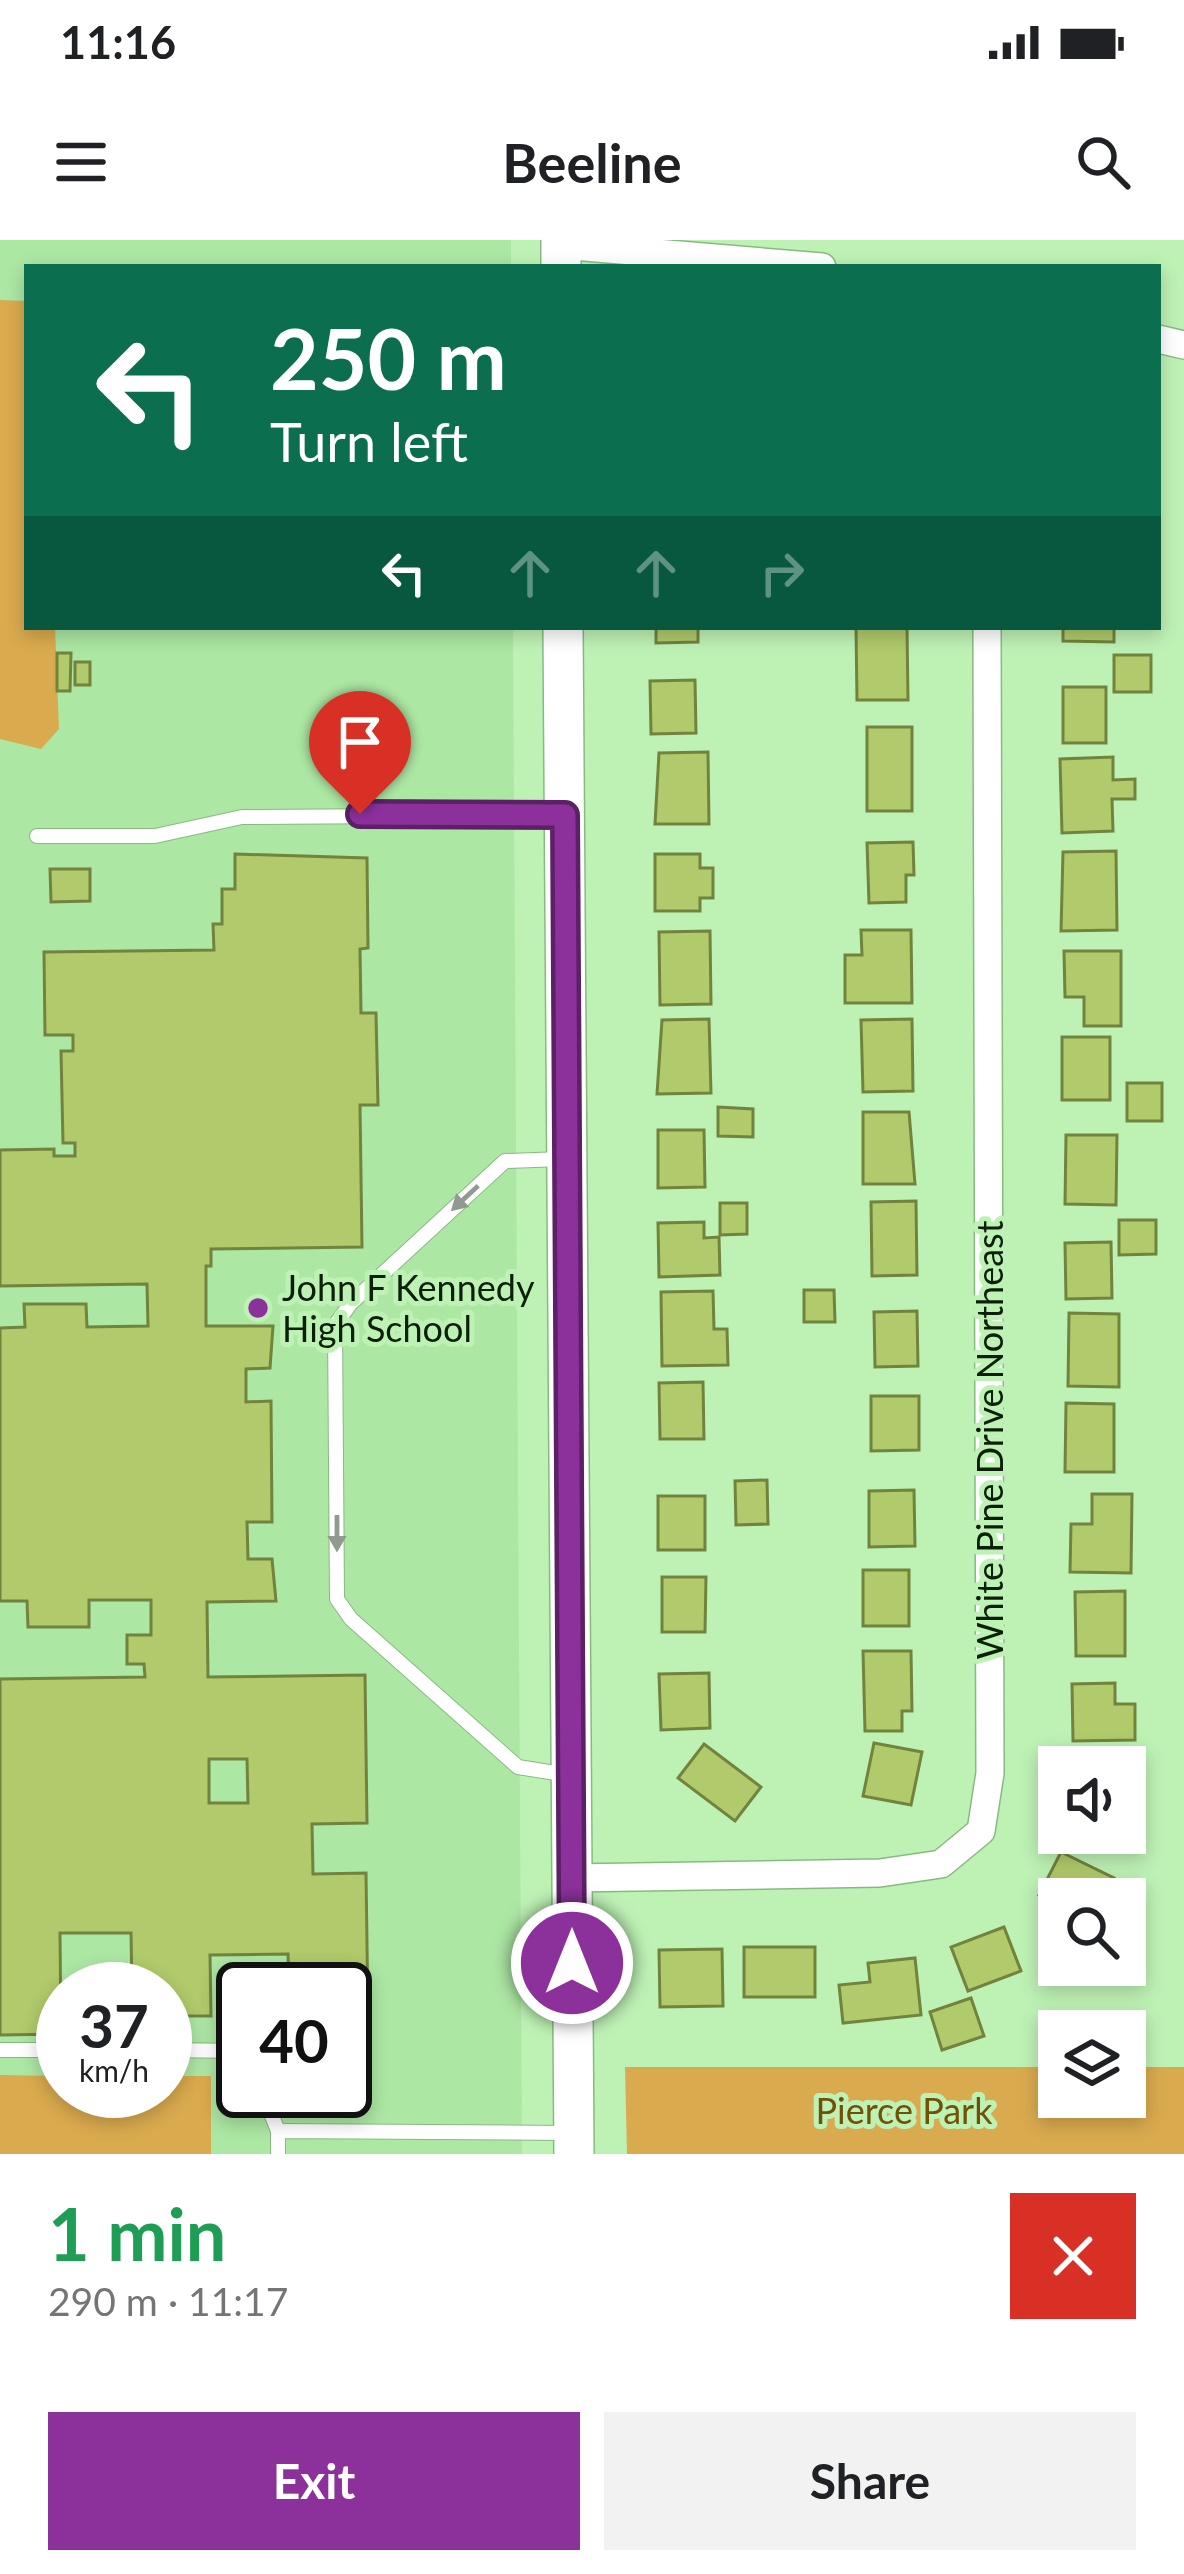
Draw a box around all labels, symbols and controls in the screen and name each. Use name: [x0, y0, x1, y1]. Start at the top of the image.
text: 11:16: [60, 15, 176, 69]
icon: menu: [48, 129, 114, 195]
icon: search: [1070, 129, 1136, 195]
text: Beeline: [502, 130, 682, 195]
text: 250 m: [270, 307, 507, 408]
icon: left: [72, 312, 228, 468]
text: Turn left: [270, 409, 468, 474]
icon: left: [371, 540, 437, 606]
icon: ahead: [497, 540, 563, 606]
icon: ahead: [623, 540, 689, 606]
icon: right: [749, 540, 815, 606]
pin: [309, 691, 411, 814]
icon: arrive: [327, 709, 393, 775]
one-way arrow: [450, 1184, 479, 1211]
street label: White Pine Drive Northeast: [967, 1220, 1011, 1660]
place label: John F Kennedy High School: [282, 1265, 535, 1350]
marker: John F Kennedy High School: [245, 1295, 271, 1321]
one-way arrow: [327, 1515, 347, 1553]
map controls: [1038, 1746, 1146, 2118]
button: sound: [1038, 1746, 1146, 1854]
button: search: [1038, 1878, 1146, 1986]
position arrow: [509, 1900, 635, 2026]
speed limit sign: 40: [216, 1962, 372, 2118]
text: 37: [79, 1989, 149, 2061]
button: layers: [1038, 2010, 1146, 2118]
text: km/h: [79, 2052, 149, 2088]
park label: Pierce Park: [816, 2088, 993, 2132]
text: 1 min: [48, 2190, 226, 2276]
button: close: [1010, 2193, 1136, 2319]
text: 290 m · 11:17: [48, 2278, 288, 2324]
button: Exit: [48, 2412, 580, 2550]
button: Share: [604, 2412, 1136, 2550]

